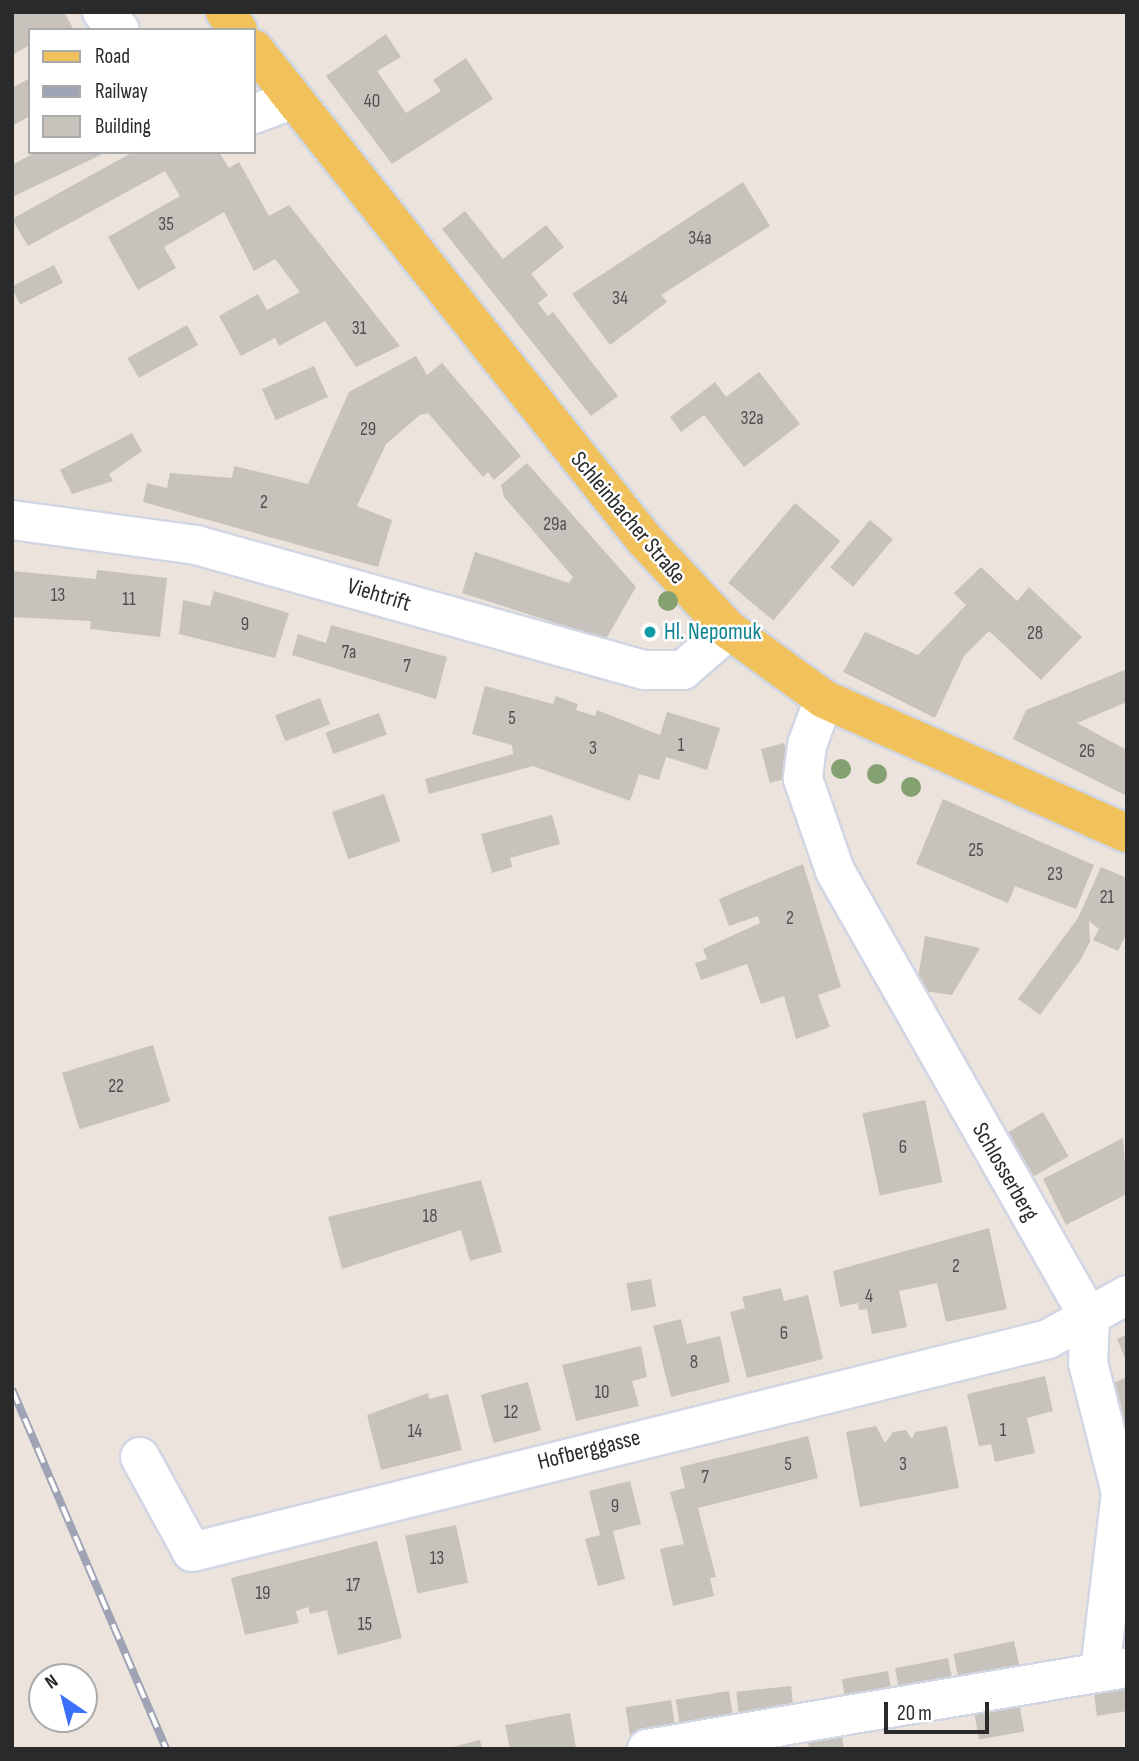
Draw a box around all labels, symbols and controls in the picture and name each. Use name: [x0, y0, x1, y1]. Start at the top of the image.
legend: [28, 28, 256, 154]
text: Road: [95, 44, 130, 69]
text: Railway: [95, 79, 148, 104]
house number: 40: [364, 91, 380, 113]
text: Building: [95, 114, 151, 139]
house number: 35: [158, 214, 174, 236]
house number: 34a: [688, 228, 712, 250]
house number: 34: [612, 288, 628, 310]
house number: 31: [352, 318, 366, 340]
house number: 32a: [740, 408, 764, 430]
house number: 29: [360, 419, 376, 441]
street label: Schleinbacher Straße: [565, 446, 691, 590]
house number: 2: [260, 492, 268, 514]
house number: 29a: [543, 514, 567, 536]
street label: Viehtrift: [344, 572, 414, 618]
house number: 13: [51, 585, 65, 607]
house number: 11: [122, 589, 136, 611]
house number: 9: [241, 614, 249, 636]
place label: Hl. Nepomuk: [664, 618, 761, 646]
house number: 28: [1027, 623, 1043, 645]
marker: Hl. Nepomuk: [642, 624, 658, 640]
house number: 7a: [342, 642, 356, 664]
house number: 7: [403, 656, 411, 678]
house number: 5: [508, 708, 516, 730]
house number: 1: [678, 735, 684, 757]
house number: 3: [589, 738, 597, 760]
house number: 26: [1079, 741, 1095, 763]
house number: 25: [968, 840, 984, 862]
house number: 23: [1047, 864, 1063, 886]
house number: 21: [1100, 887, 1114, 909]
house number: 2: [786, 908, 794, 930]
house number: 22: [108, 1076, 124, 1098]
street label: Schlosserberg: [966, 1118, 1044, 1226]
house number: 6: [899, 1137, 907, 1159]
house number: 18: [423, 1206, 437, 1228]
house number: 2: [952, 1256, 960, 1278]
house number: 4: [865, 1286, 873, 1308]
house number: 6: [780, 1323, 788, 1345]
house number: 8: [690, 1352, 698, 1374]
house number: 10: [594, 1382, 610, 1404]
house number: 12: [504, 1402, 518, 1424]
house number: 1: [1000, 1420, 1006, 1442]
house number: 14: [408, 1421, 422, 1443]
street label: Hofberggasse: [535, 1424, 643, 1476]
house number: 5: [784, 1454, 792, 1476]
house number: 3: [899, 1454, 907, 1476]
house number: 7: [701, 1467, 709, 1489]
house number: 9: [611, 1496, 619, 1518]
house number: 13: [430, 1548, 444, 1570]
house number: 17: [346, 1575, 360, 1597]
house number: 19: [255, 1583, 271, 1605]
house number: 15: [358, 1614, 372, 1636]
north arrow: [28, 1663, 98, 1733]
text: N: [41, 1670, 63, 1694]
scale bar: [887, 1688, 992, 1732]
text: 20 m: [897, 1701, 932, 1726]

